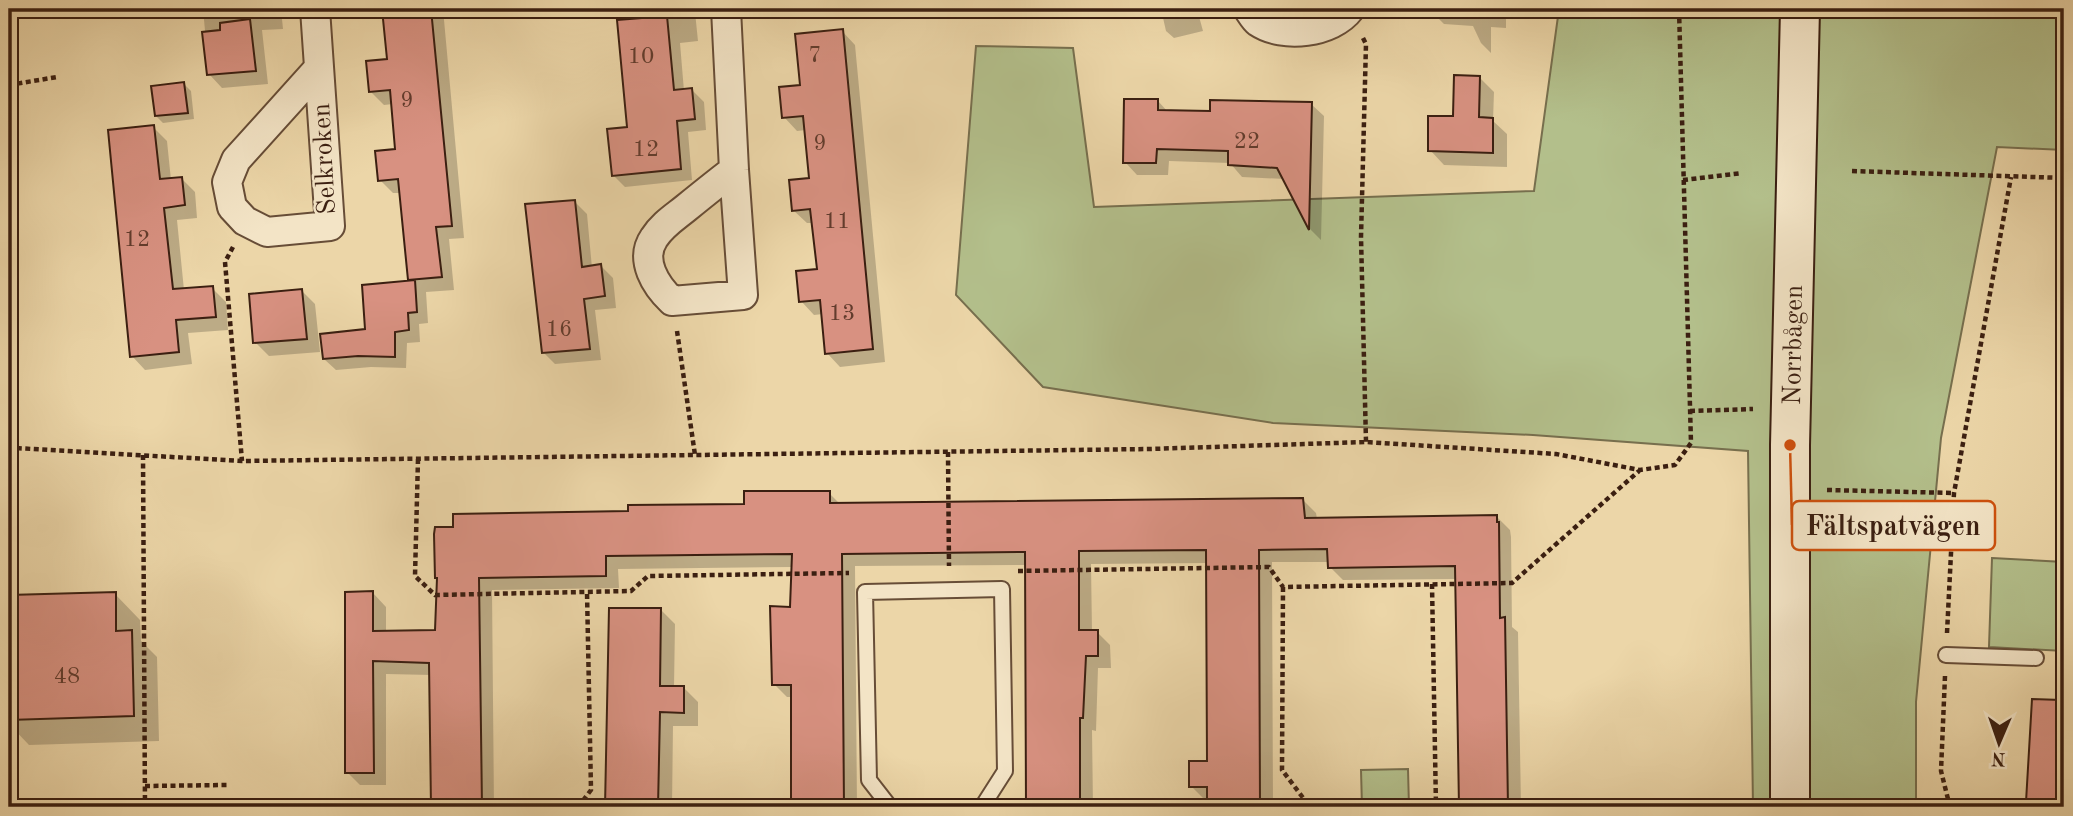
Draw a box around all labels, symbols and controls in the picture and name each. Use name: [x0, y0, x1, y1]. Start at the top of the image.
house number: 7: [808, 44, 822, 67]
house number: 10: [628, 45, 654, 68]
house number: 9: [400, 89, 414, 112]
street label: Selkroken: [309, 102, 341, 215]
house number: 22: [1234, 130, 1260, 153]
house number: 9: [813, 132, 827, 155]
house number: 12: [633, 138, 659, 161]
house number: 11: [824, 210, 850, 233]
house number: 12: [124, 228, 150, 251]
street label: Norrbågen: [1780, 285, 1808, 405]
house number: 13: [829, 302, 855, 325]
house number: 16: [546, 318, 572, 341]
callout: Fältspatvägen: [1792, 501, 1995, 550]
text: Fältspatvägen: [1805, 514, 1981, 542]
house number: 48: [54, 665, 80, 688]
north arrow: [1965, 708, 2035, 778]
text: N: [1990, 748, 2006, 767]

